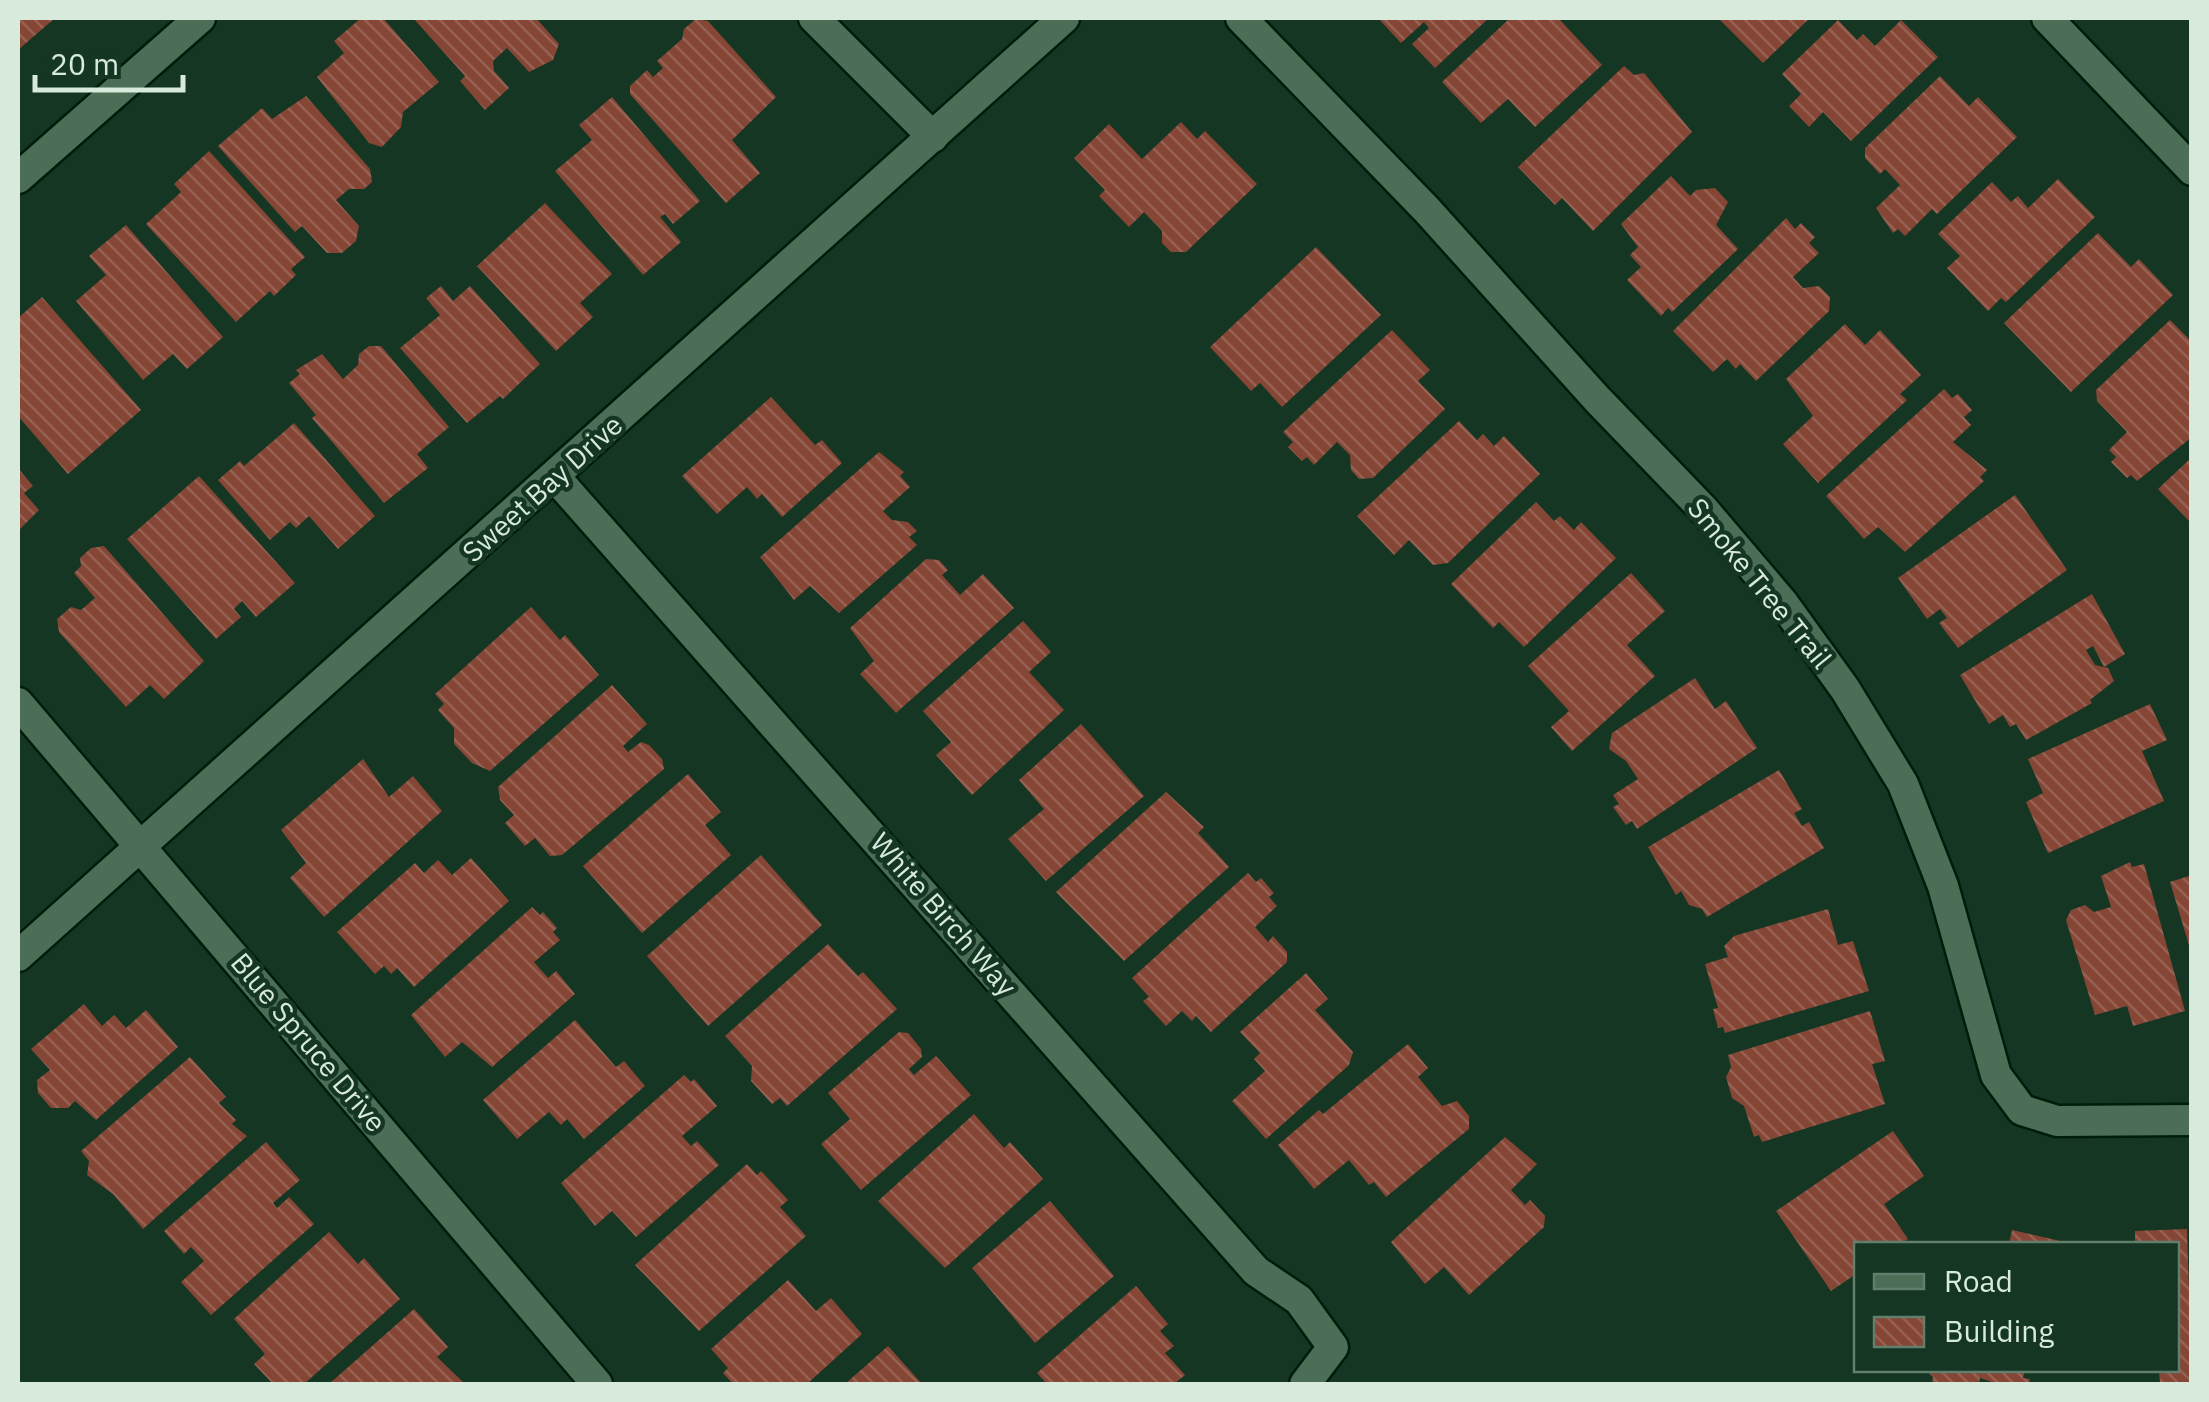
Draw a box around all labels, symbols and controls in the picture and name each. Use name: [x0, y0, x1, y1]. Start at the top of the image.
scale bar: [35, 30, 182, 92]
text: 20 m: [50, 44, 119, 83]
street label: Sweet Bay Drive: [454, 406, 630, 570]
street label: Smoke Tree Trail: [1680, 490, 1840, 676]
street label: White Birch Way: [863, 824, 1025, 1004]
street label: Blue Spruce Drive: [223, 945, 395, 1139]
legend: [1854, 1242, 2179, 1372]
text: Road: [1944, 1261, 2013, 1300]
text: Building: [1944, 1311, 2054, 1350]

